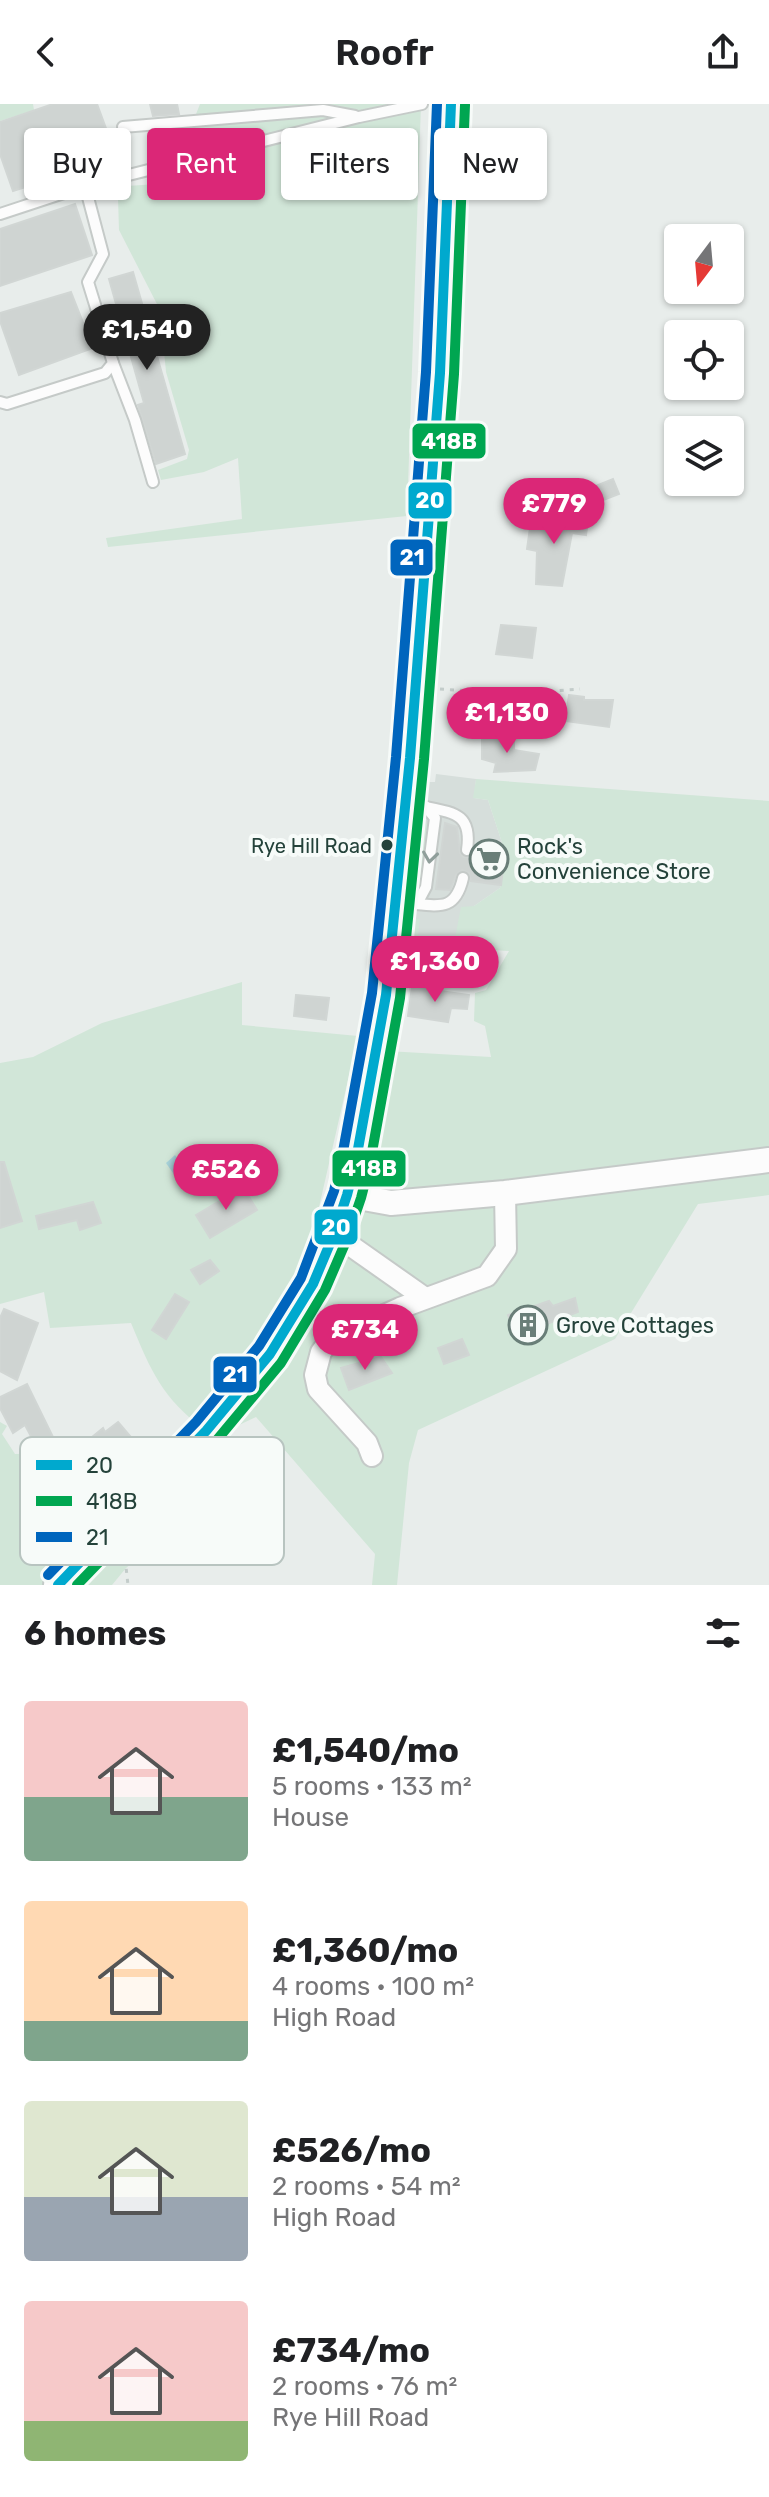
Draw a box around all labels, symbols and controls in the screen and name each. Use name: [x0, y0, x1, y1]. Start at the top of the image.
icon: back: [24, 30, 68, 74]
icon: share: [701, 30, 745, 74]
text: Roofr: [335, 31, 434, 74]
chip: Buy: [24, 128, 131, 200]
chip: Rent: [147, 128, 265, 200]
chip: Filters: [281, 128, 418, 200]
chip: New: [434, 128, 547, 200]
north arrow: [664, 224, 744, 304]
map controls: [664, 224, 744, 496]
pin: £1,540: [82, 304, 212, 372]
text: £1,540: [101, 314, 193, 345]
button: locate: [664, 320, 744, 400]
button: layers: [664, 416, 744, 496]
line badge: 418B: [411, 422, 487, 460]
text: 418B: [421, 428, 477, 455]
pin: £779: [507, 478, 601, 546]
line badge: 20: [407, 481, 453, 520]
text: 20: [415, 487, 445, 514]
text: £779: [521, 488, 587, 519]
line badge: 21: [389, 538, 434, 577]
text: 21: [399, 544, 425, 571]
pin: £1,130: [442, 687, 572, 755]
text: £1,130: [465, 697, 549, 728]
place label: Rock's Convenience Store: [517, 833, 711, 885]
place label: Rye Hill Road: [251, 834, 372, 858]
marker: Rye Hill Road: [379, 837, 395, 853]
supermarket icon: Rock's Convenience Store: [468, 838, 510, 880]
one-way arrow: [422, 851, 439, 864]
pin: £1,360: [370, 936, 500, 1004]
text: £1,360: [390, 946, 480, 977]
pin: £526: [179, 1144, 273, 1212]
line badge: 418B: [331, 1149, 407, 1188]
text: £526: [191, 1154, 261, 1185]
text: 418B: [341, 1155, 397, 1182]
line badge: 20: [313, 1208, 359, 1246]
text: 20: [321, 1214, 351, 1241]
pin: £734: [318, 1304, 412, 1372]
building icon: Grove Cottages: [507, 1304, 549, 1346]
place label: Grove Cottages: [556, 1312, 714, 1339]
text: £734: [331, 1314, 399, 1345]
line badge: 21: [212, 1355, 258, 1394]
text: 21: [222, 1361, 248, 1388]
legend: [20, 1437, 284, 1565]
text: 20: [86, 1452, 113, 1479]
text: 418B: [86, 1488, 137, 1515]
text: 21: [86, 1524, 108, 1551]
icon: filters: [701, 1611, 745, 1655]
text: 6 homes: [24, 1613, 166, 1654]
text: £1,540/mo: [272, 1730, 459, 1771]
icon: home: [88, 1733, 184, 1829]
text: 5 rooms · 133 m²: [272, 1771, 472, 1802]
text: House: [272, 1802, 349, 1833]
text: £1,360/mo: [272, 1930, 458, 1971]
icon: home: [88, 1933, 184, 2029]
text: 4 rooms · 100 m²: [272, 1971, 474, 2002]
text: High Road: [272, 2002, 396, 2033]
text: £526/mo: [272, 2130, 431, 2171]
icon: home: [88, 2133, 184, 2229]
text: 2 rooms · 54 m²: [272, 2171, 461, 2202]
text: High Road: [272, 2202, 396, 2233]
text: £734/mo: [272, 2330, 430, 2371]
icon: home: [88, 2333, 184, 2429]
text: 2 rooms · 76 m²: [272, 2371, 457, 2402]
text: Rye Hill Road: [272, 2402, 429, 2433]

